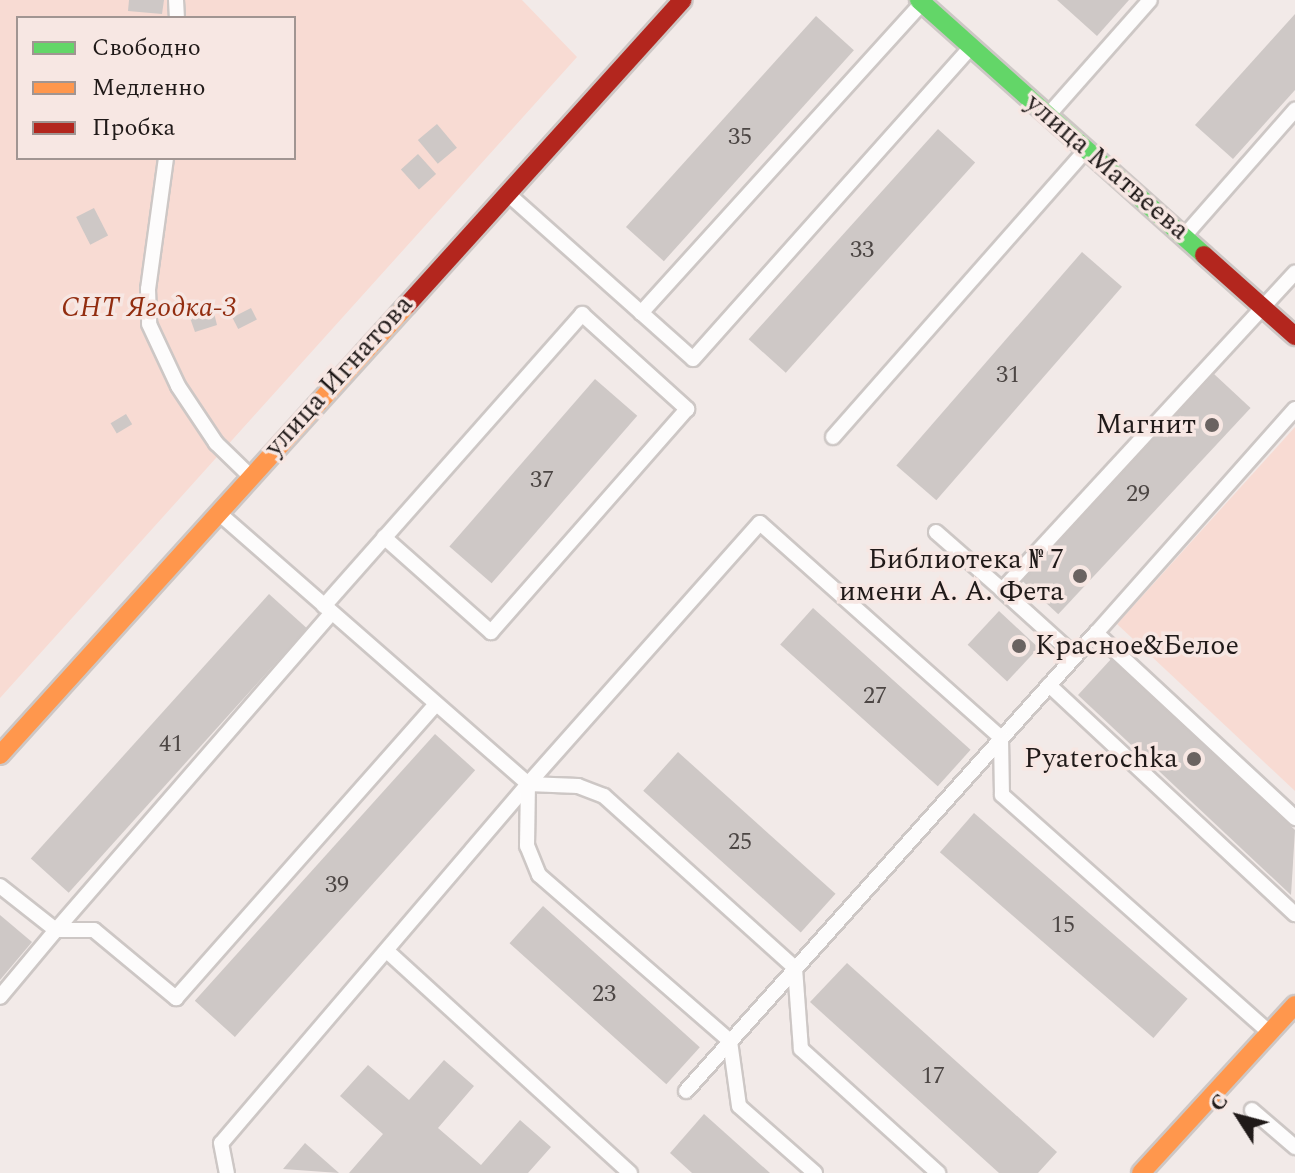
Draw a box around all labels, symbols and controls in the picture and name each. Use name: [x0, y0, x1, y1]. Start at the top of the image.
legend: [16, 16, 296, 160]
text: Свободно: [92, 30, 201, 66]
text: Медленно: [92, 70, 205, 106]
street label: улица Матвеева: [1018, 87, 1196, 247]
text: Пробка: [92, 110, 175, 146]
house number: 35: [728, 124, 752, 152]
house number: 33: [850, 237, 874, 265]
street label: улица Игнатова: [258, 288, 420, 464]
park label: СНТ Ягодка-3: [61, 291, 237, 325]
house number: 31: [996, 362, 1020, 390]
place label: Магнит: [1096, 408, 1196, 442]
marker: Магнит: [1203, 416, 1221, 434]
house number: 37: [530, 467, 554, 495]
house number: 29: [1126, 481, 1150, 509]
place label: Библиотека № 7 имени А. А. Фета: [839, 543, 1064, 609]
marker: Библиотека № 7 имени А. А. Фета: [1071, 567, 1089, 585]
place label: Красное&Белое: [1035, 629, 1239, 663]
marker: Красное&Белое: [1010, 637, 1028, 655]
house number: 27: [863, 683, 887, 711]
house number: 41: [159, 731, 183, 759]
place label: Pyaterochka: [1024, 742, 1178, 776]
marker: Pyaterochka: [1185, 750, 1203, 768]
house number: 25: [728, 829, 752, 857]
house number: 39: [325, 872, 349, 900]
house number: 15: [1051, 912, 1075, 940]
house number: 23: [592, 981, 616, 1009]
house number: 17: [921, 1063, 945, 1091]
north arrow: [1199, 1077, 1279, 1157]
text: С: [1201, 1087, 1237, 1119]

